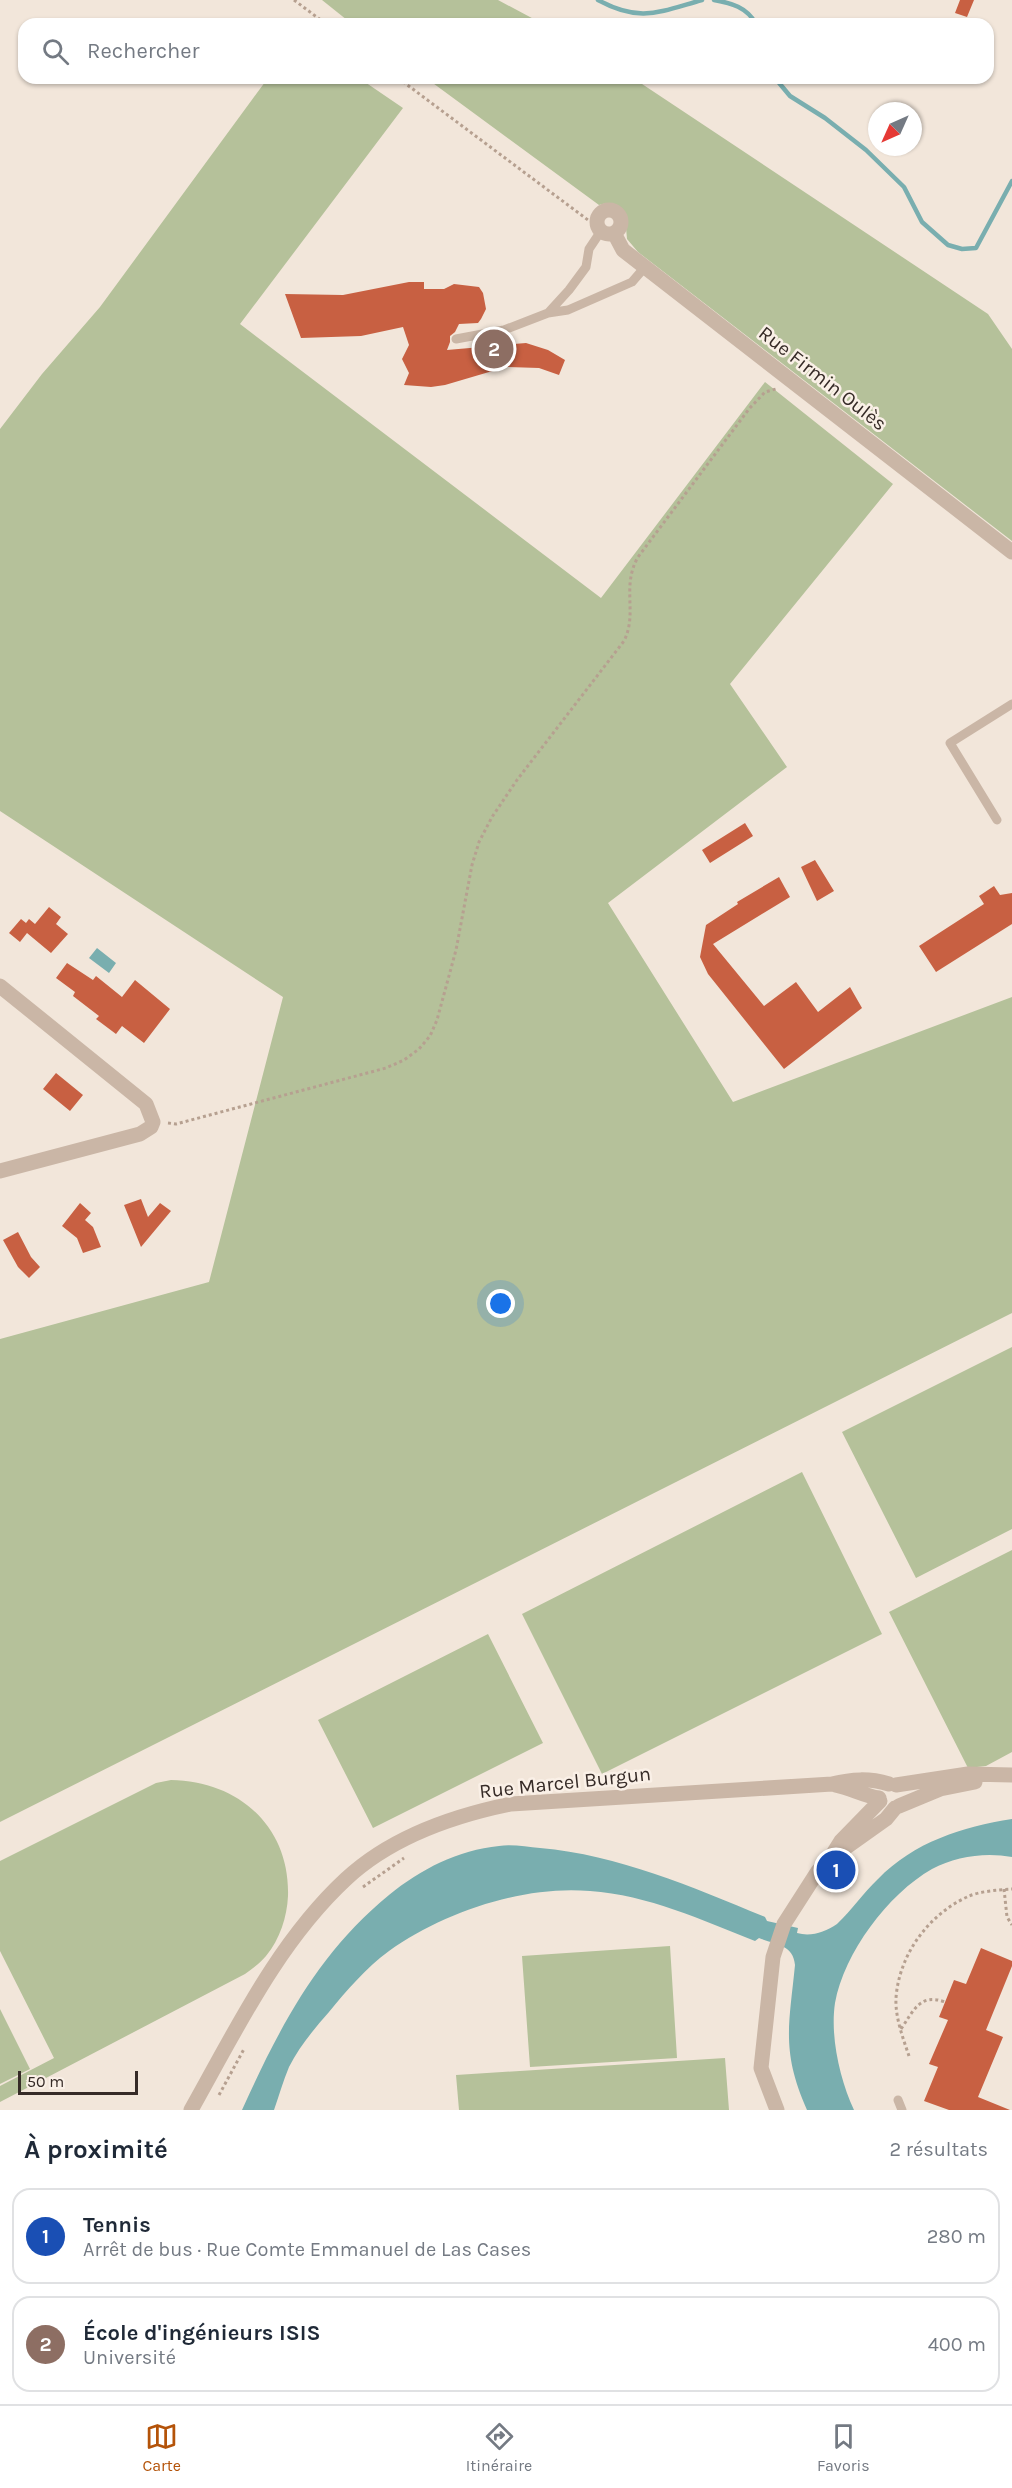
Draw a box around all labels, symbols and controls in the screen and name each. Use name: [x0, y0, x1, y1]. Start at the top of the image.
search box: [18, 18, 994, 84]
icon: search: [39, 35, 72, 68]
text: Rechercher: [87, 38, 200, 64]
north arrow: [868, 102, 922, 156]
street label: Rue Firmin Oulès: [754, 321, 891, 435]
pin: 2: [474, 326, 514, 372]
your location: [486, 1289, 515, 1318]
street label: Rue Marcel Burgun: [478, 1762, 652, 1803]
pin: 1: [816, 1848, 856, 1892]
scale bar: [18, 2068, 138, 2096]
text: 50 m: [27, 2072, 64, 2091]
text: À proximité: [24, 2134, 168, 2165]
text: 2 résultats: [889, 2138, 988, 2161]
text: Tennis: [83, 2212, 151, 2238]
text: 1: [42, 2225, 49, 2248]
text: 280 m: [927, 2225, 986, 2248]
text: Arrêt de bus · Rue Comte Emmanuel de Las Cases: [83, 2238, 531, 2261]
text: École d'ingénieurs ISIS: [83, 2320, 320, 2346]
text: 2: [39, 2333, 52, 2356]
text: 400 m: [928, 2333, 986, 2356]
text: Université: [83, 2346, 176, 2369]
tab: Carte: [142, 2420, 181, 2475]
tab: Itinéraire: [466, 2420, 532, 2475]
tab: Favoris: [817, 2420, 870, 2475]

